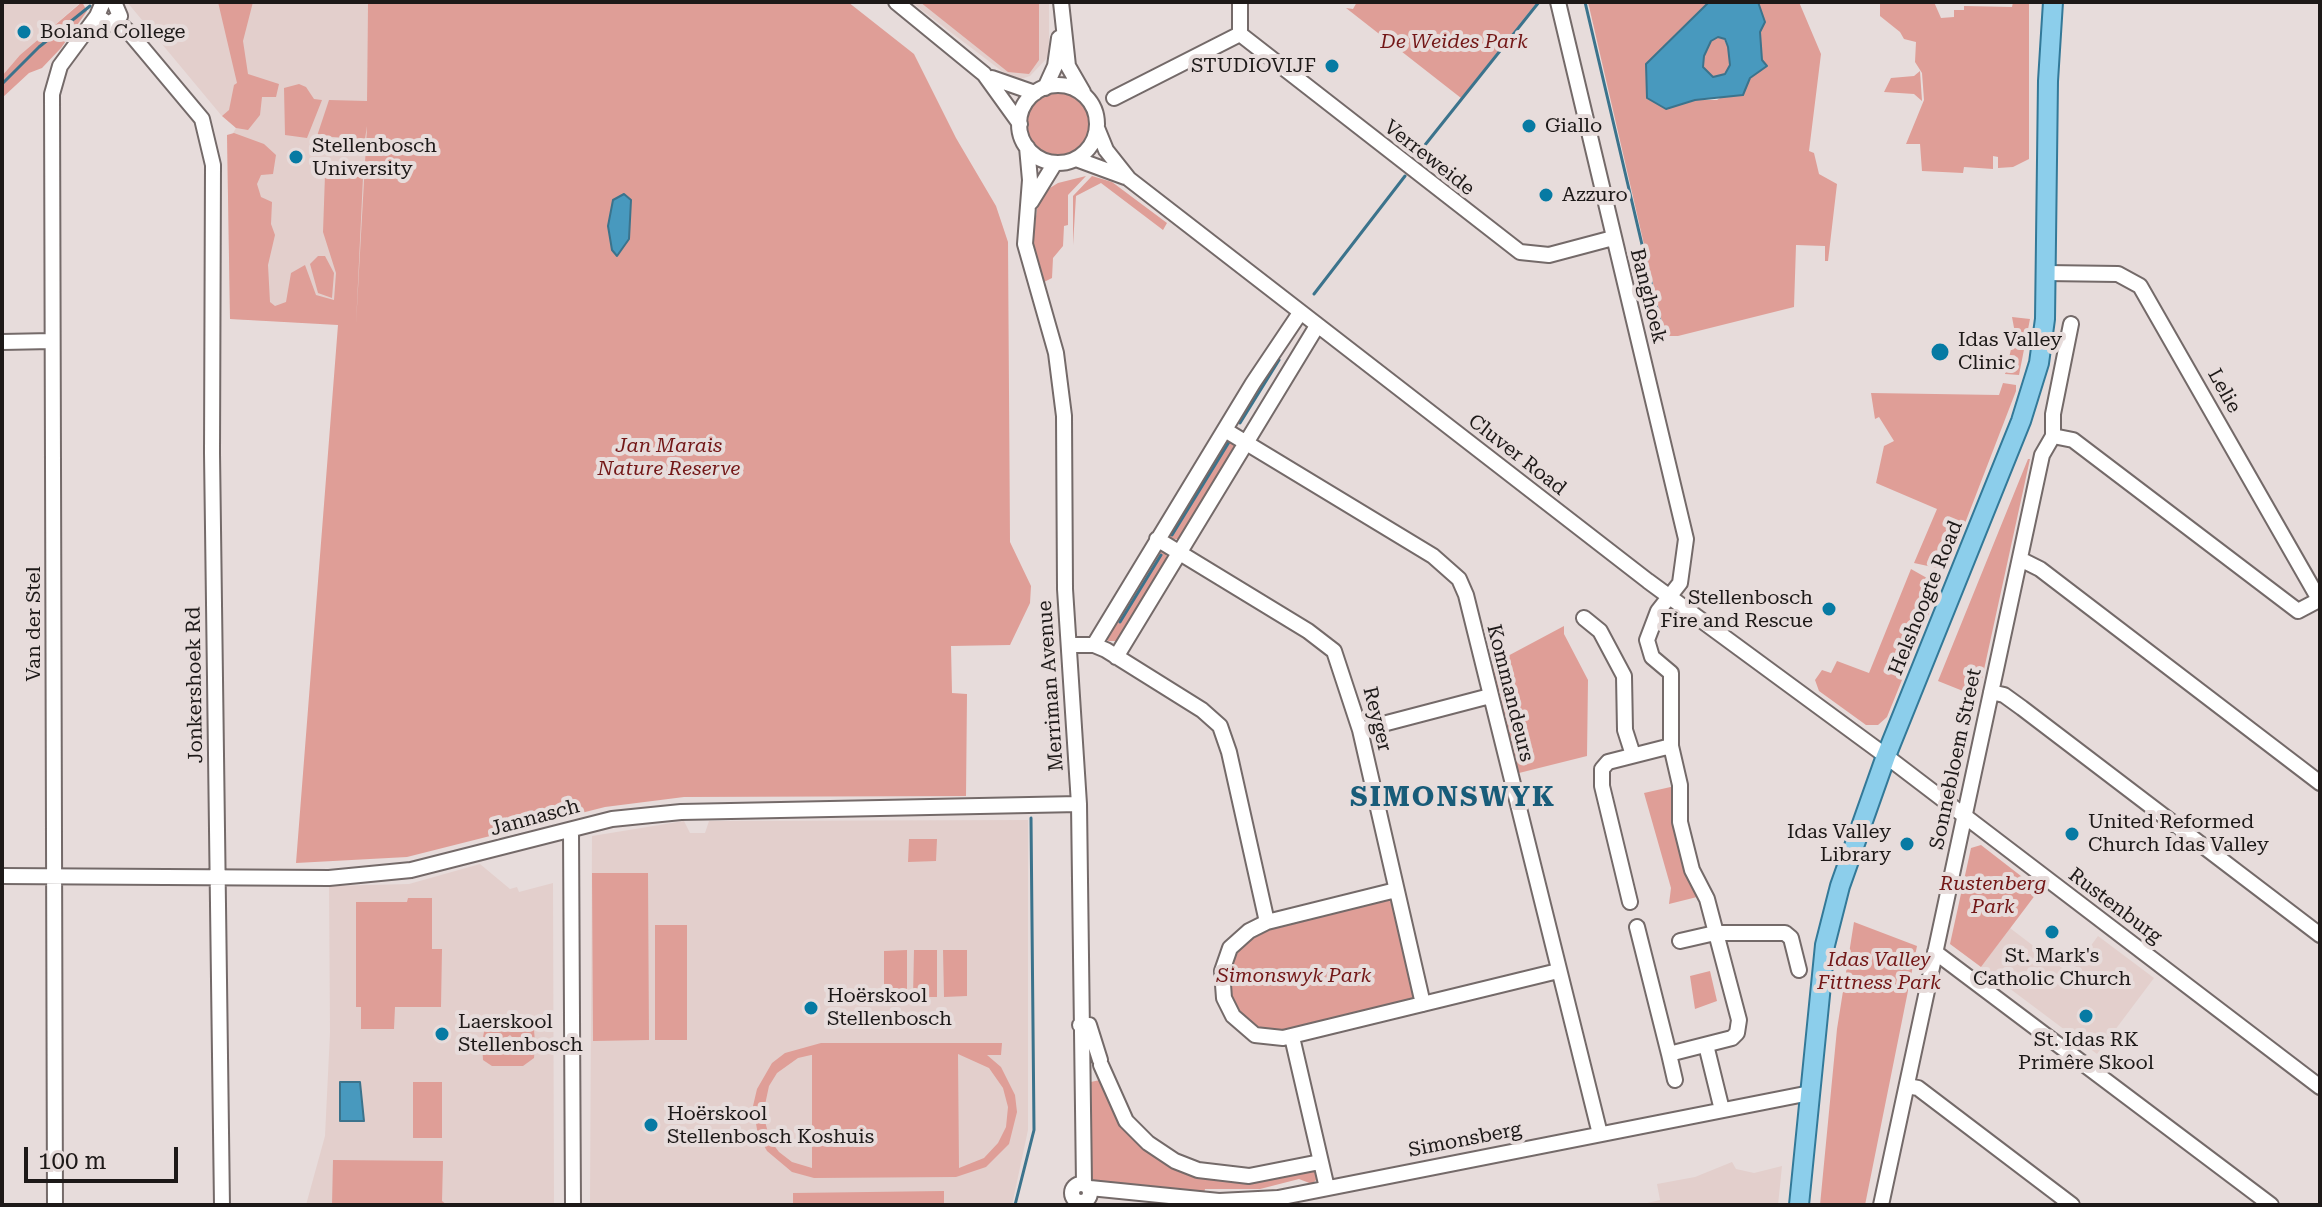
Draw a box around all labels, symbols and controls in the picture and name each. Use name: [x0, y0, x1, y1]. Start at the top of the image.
place label: Boland College: [40, 20, 185, 44]
marker: Boland College: [15, 23, 33, 41]
park label: De Weides Park: [1380, 30, 1528, 54]
place label: STUDIOVIJF: [1191, 54, 1316, 78]
marker: STUDIOVIJF: [1323, 57, 1341, 75]
place label: Giallo: [1545, 114, 1602, 138]
street label: Verreweide: [1379, 115, 1479, 201]
marker: Giallo: [1520, 117, 1538, 135]
place label: Stellenbosch University: [312, 134, 437, 181]
marker: Stellenbosch University: [287, 148, 305, 166]
place label: Azzuro: [1562, 183, 1628, 207]
marker: Azzuro: [1537, 186, 1555, 204]
street label: Banghoek: [1625, 246, 1671, 346]
place label: Idas Valley Clinic: [1958, 328, 2062, 375]
marker: Idas Valley Clinic: [1929, 341, 1951, 363]
street label: Lelie: [2202, 365, 2246, 417]
street label: Cluver Road: [1463, 409, 1571, 501]
park label: Jan Marais Nature Reserve: [598, 434, 740, 481]
street label: Helshoogte Road: [1884, 517, 1968, 679]
street label: Van der Stel: [22, 566, 46, 682]
place label: Stellenbosch Fire and Rescue: [1660, 586, 1813, 633]
street label: Merriman Avenue: [1033, 600, 1069, 772]
marker: Stellenbosch Fire and Rescue: [1820, 600, 1838, 618]
street label: Jonkershoek Rd: [182, 606, 208, 764]
street label: Kommandeurs: [1481, 622, 1539, 764]
street label: Sonnebloem Street: [1925, 666, 1987, 852]
street label: Reyger: [1357, 684, 1397, 754]
district label: SIMONSWYK: [1350, 781, 1556, 815]
street label: Jannasch: [488, 795, 582, 841]
place label: United Reformed Church Idas Valley: [2088, 810, 2269, 857]
place label: Idas Valley Library: [1787, 820, 1891, 867]
marker: United Reformed Church Idas Valley: [2063, 825, 2081, 843]
marker: Idas Valley Library: [1898, 835, 1916, 853]
street label: Rustenburg: [2063, 863, 2167, 949]
park label: Rustenberg Park: [1940, 872, 2046, 919]
marker: St. Mark's Catholic Church: [2043, 923, 2061, 941]
place label: St. Mark's Catholic Church: [1973, 944, 2131, 991]
park label: Idas Valley Fittness Park: [1817, 948, 1941, 995]
park label: Simonswyk Park: [1217, 964, 1371, 988]
place label: Hoërskool Stellenbosch: [827, 984, 952, 1031]
marker: Hoërskool Stellenbosch: [802, 999, 820, 1017]
marker: St. Idas RK Primêre Skool: [2077, 1007, 2095, 1025]
place label: Laerskool Stellenbosch: [458, 1010, 583, 1057]
marker: Laerskool Stellenbosch: [433, 1025, 451, 1043]
place label: St. Idas RK Primêre Skool: [2018, 1028, 2154, 1075]
place label: Hoërskool Stellenbosch Koshuis: [667, 1102, 874, 1149]
marker: Hoërskool Stellenbosch Koshuis: [642, 1116, 660, 1134]
street label: Simonsberg: [1406, 1117, 1524, 1163]
scale bar: [28, 1131, 182, 1181]
text: 100 m: [38, 1147, 106, 1175]

